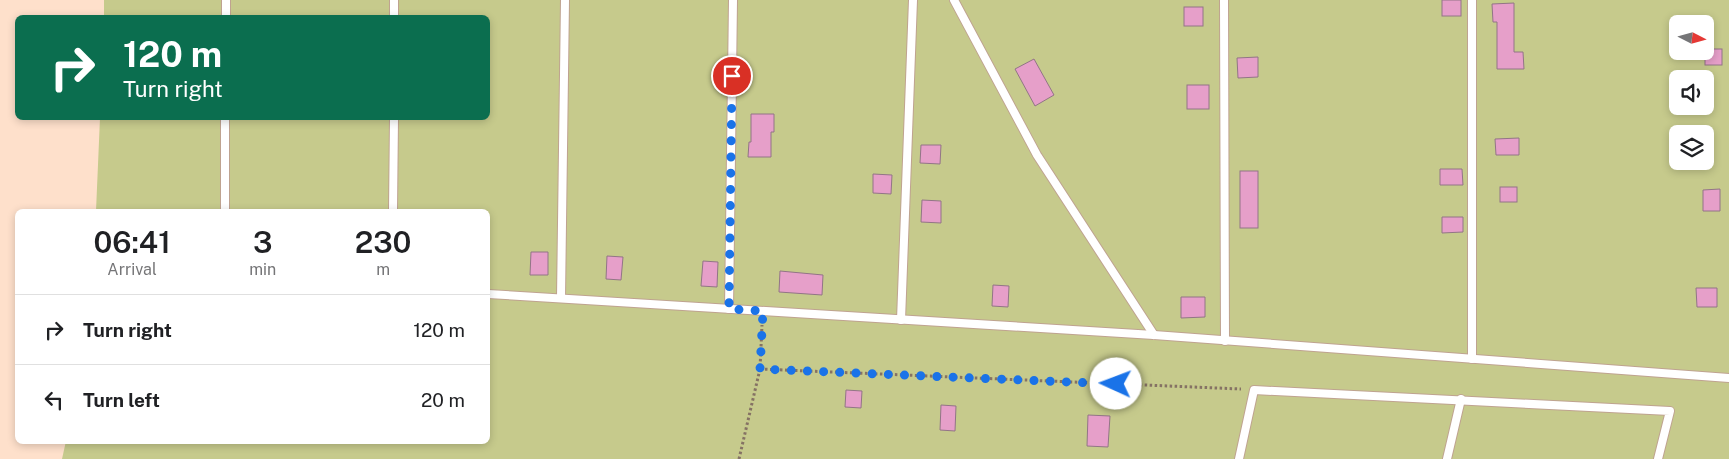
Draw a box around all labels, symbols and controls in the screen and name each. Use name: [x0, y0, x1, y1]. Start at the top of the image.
north arrow: [1669, 15, 1714, 60]
map controls: [1669, 15, 1714, 170]
text: 120 m: [123, 34, 222, 75]
icon: right: [40, 35, 105, 100]
pin: [711, 55, 753, 97]
icon: arrive: [718, 62, 746, 90]
button: sound: [1669, 70, 1714, 115]
text: Turn right: [123, 76, 223, 102]
button: layers: [1669, 125, 1714, 170]
text: 06:41: [93, 224, 171, 260]
text: 3: [253, 224, 272, 260]
text: 230: [355, 224, 412, 260]
text: Arrival: [107, 260, 157, 279]
text: min: [249, 260, 276, 279]
text: m: [376, 260, 390, 279]
icon: right: [40, 316, 68, 344]
text: Turn right: [83, 319, 172, 341]
text: 120 m: [413, 319, 465, 341]
position arrow: [1089, 357, 1141, 409]
icon: left: [40, 386, 68, 414]
text: Turn left: [83, 389, 160, 411]
text: 20 m: [421, 389, 465, 411]

